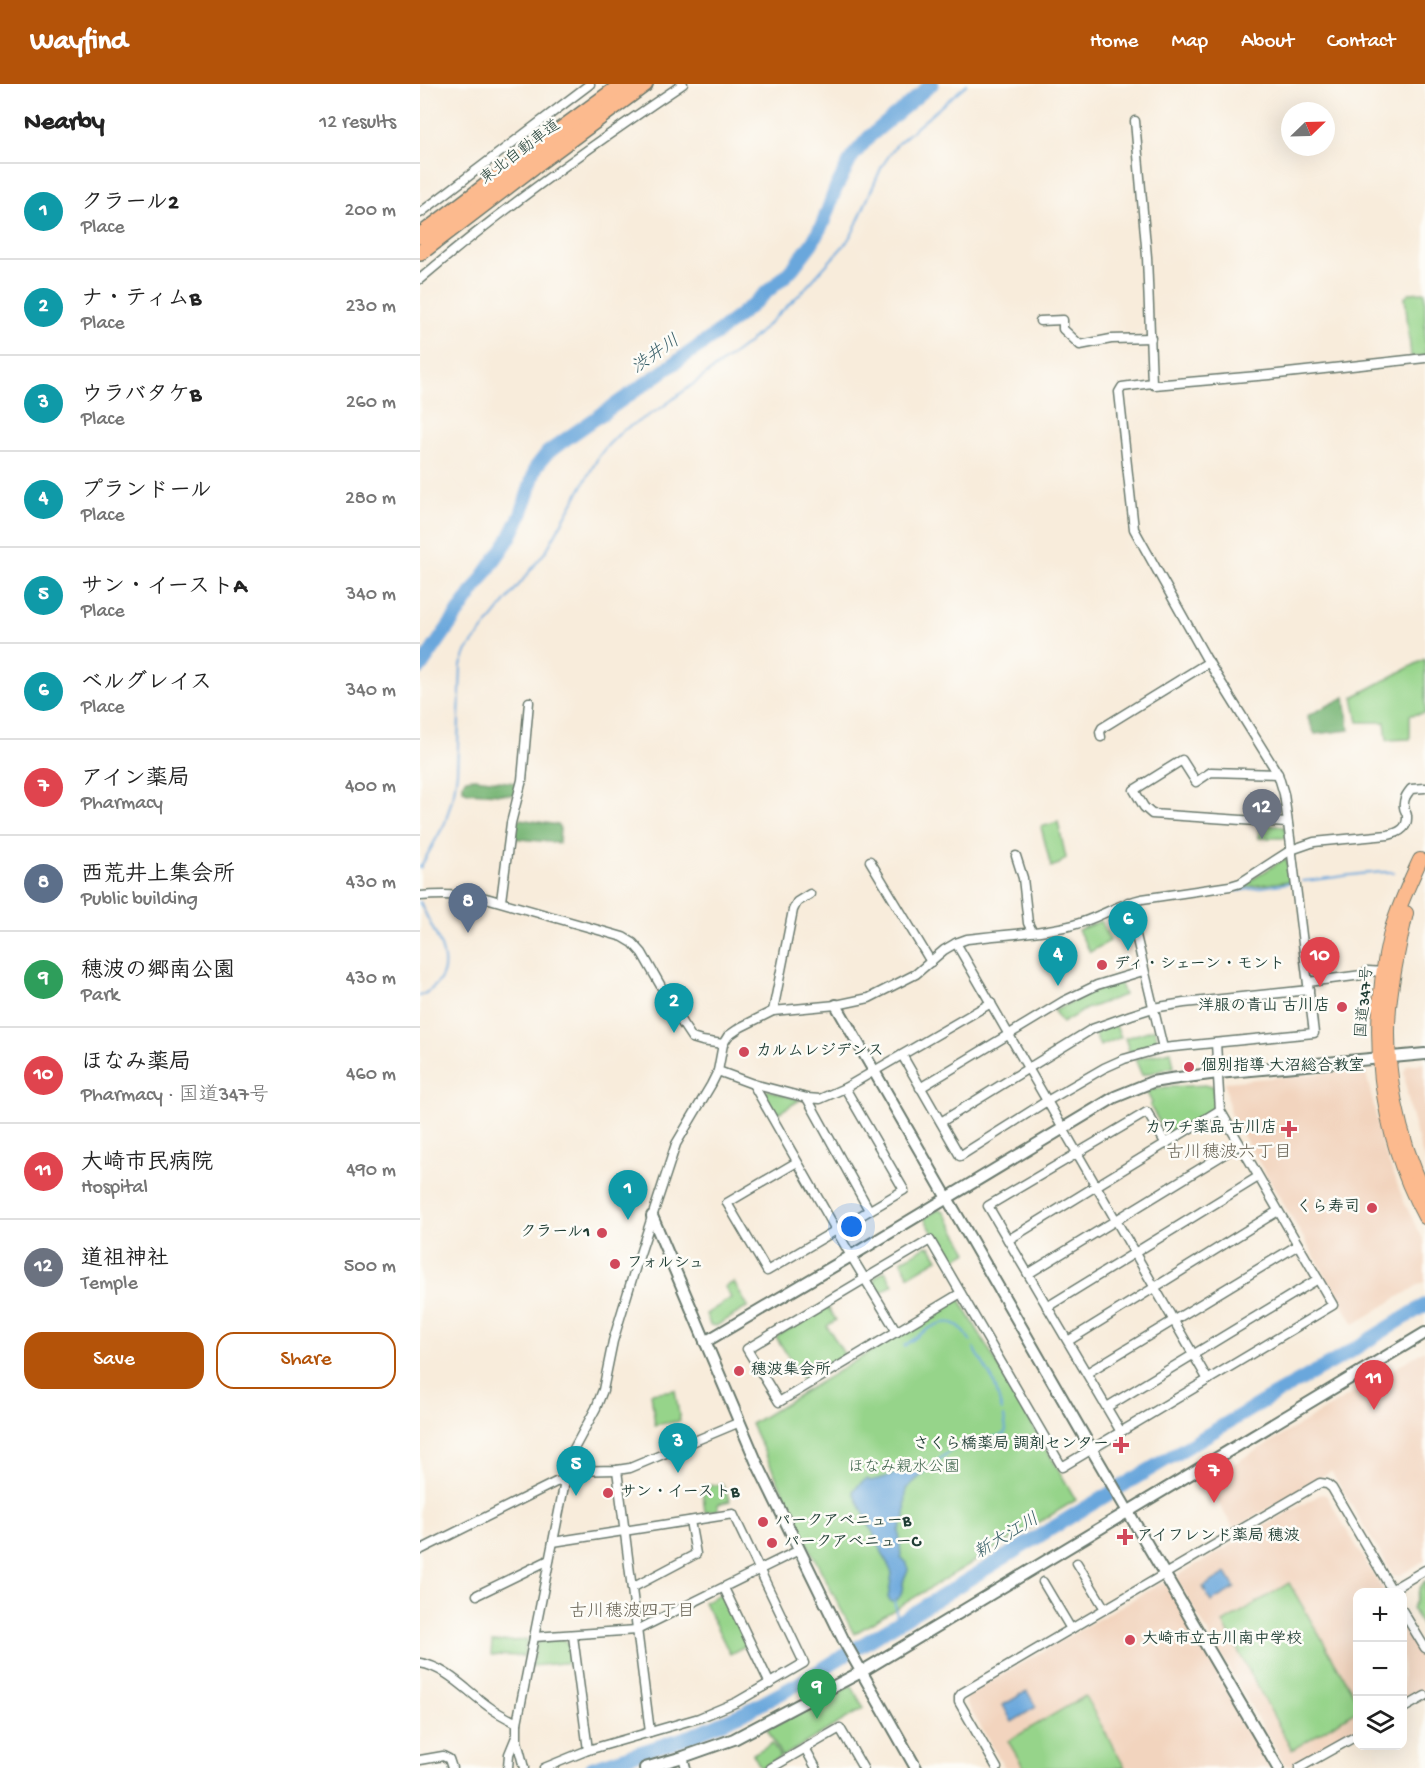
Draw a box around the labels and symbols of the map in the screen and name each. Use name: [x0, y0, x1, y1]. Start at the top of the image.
north arrow: [1281, 102, 1335, 156]
street label: 東北自動車道: [476, 115, 565, 189]
water label: 渋井川: [627, 330, 684, 379]
pin: 12: [1242, 790, 1282, 839]
pin: 8: [448, 884, 488, 933]
pin: 6: [1108, 902, 1148, 951]
pin: 4: [1038, 936, 1078, 986]
pin: 10: [1300, 938, 1340, 987]
place label: ディ・シェーン・モント: [1114, 955, 1285, 975]
marker: ディ・シェーン・モント: [1095, 958, 1109, 972]
street label: 国道347号: [1352, 965, 1379, 1039]
pin: 2: [654, 984, 694, 1033]
place label: 洋服の青山 古川店: [1198, 996, 1330, 1017]
marker: 洋服の青山 古川店: [1335, 1000, 1349, 1014]
place label: カルムレジデンス: [756, 1042, 884, 1062]
marker: カルムレジデンス: [737, 1045, 751, 1059]
place label: 個別指導 大沼総合教室: [1201, 1056, 1365, 1077]
marker: 個別指導 大沼総合教室: [1182, 1060, 1196, 1074]
place label: カワチ薬品 古川店: [1145, 1118, 1277, 1139]
marker: カワチ薬品 古川店: [1282, 1122, 1296, 1136]
district label: 古川穂波六丁目: [1166, 1142, 1292, 1164]
pin: 1: [608, 1170, 648, 1220]
place label: くら寿司: [1296, 1197, 1360, 1218]
marker: くら寿司: [1365, 1201, 1379, 1215]
your location: [837, 1212, 866, 1241]
place label: クラール1: [520, 1224, 590, 1243]
marker: クラール1: [595, 1226, 609, 1240]
place label: フォルシュ: [627, 1255, 704, 1274]
marker: フォルシュ: [608, 1257, 622, 1271]
place label: 穂波集会所: [751, 1360, 831, 1381]
pin: 11: [1354, 1360, 1394, 1410]
marker: 穂波集会所: [732, 1364, 746, 1378]
pin: 3: [658, 1424, 698, 1473]
place label: さくら橋薬局 調剤センター: [913, 1435, 1109, 1455]
marker: さくら橋薬局 調剤センター: [1114, 1438, 1128, 1452]
pin: 5: [556, 1446, 596, 1496]
pin: 7: [1194, 1454, 1234, 1503]
park label: ほなみ親水公園: [848, 1458, 960, 1478]
place label: サン・イーストB: [620, 1484, 740, 1503]
marker: サン・イーストB: [601, 1486, 615, 1500]
water label: 新大江川: [970, 1509, 1043, 1565]
place label: パークアベニューB: [775, 1513, 912, 1532]
marker: パークアベニューB: [756, 1515, 770, 1529]
place label: アイフレンド薬局 穂波: [1137, 1527, 1300, 1547]
marker: アイフレンド薬局 穂波: [1118, 1530, 1132, 1544]
place label: パークアベニューC: [784, 1534, 922, 1553]
marker: パークアベニューC: [765, 1536, 779, 1550]
district label: 古川穂波四丁目: [569, 1601, 695, 1623]
place label: 大崎市立古川南中学校: [1142, 1629, 1302, 1650]
marker: 大崎市立古川南中学校: [1123, 1633, 1137, 1647]
pin: 9: [798, 1670, 836, 1719]

